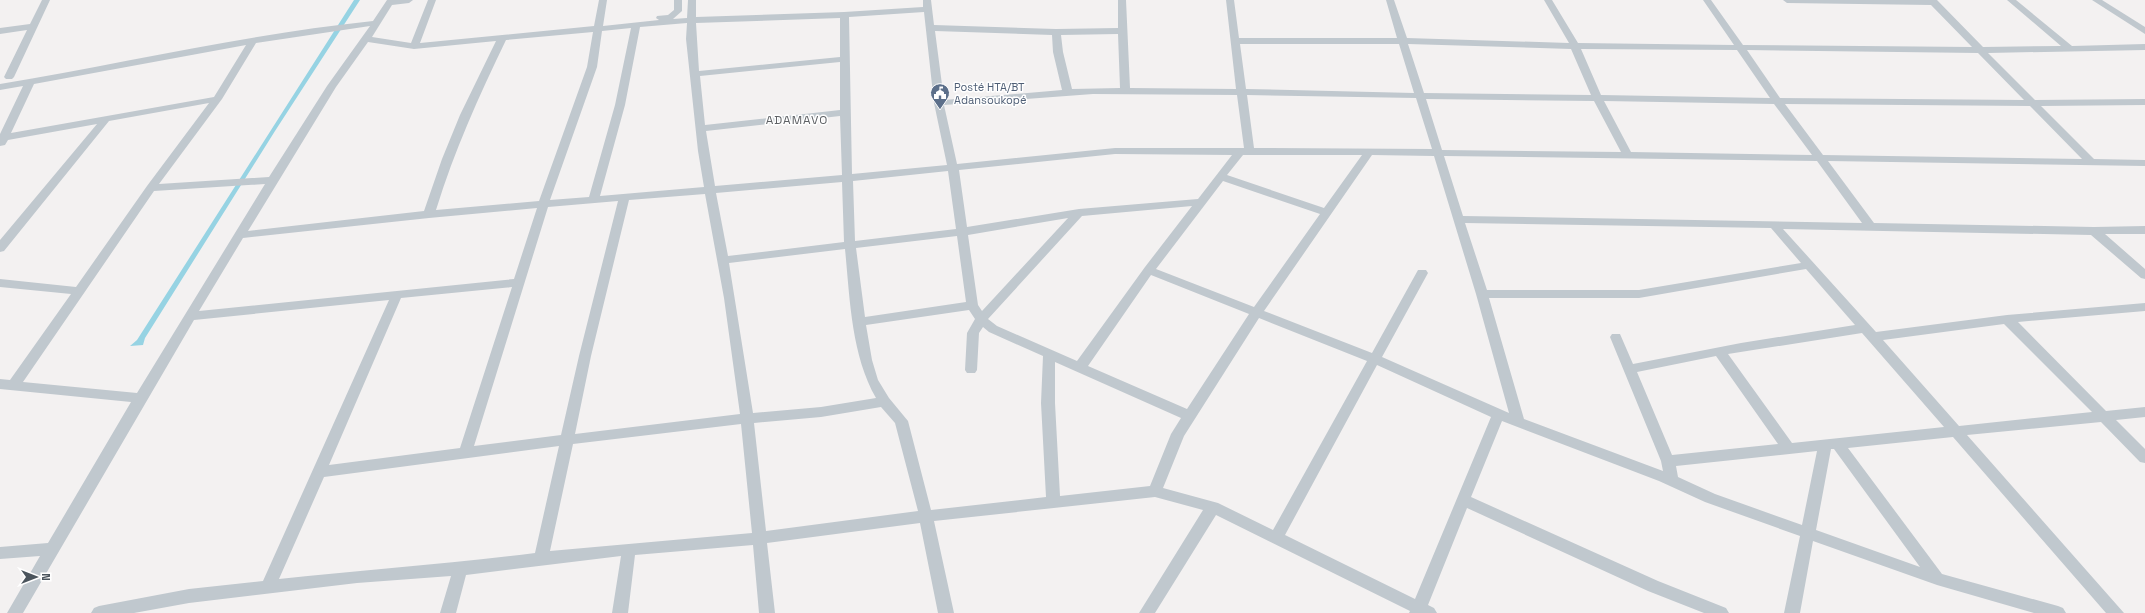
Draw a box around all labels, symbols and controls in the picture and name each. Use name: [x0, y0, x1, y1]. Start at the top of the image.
place label: Posté HTA/BT Adansoukopé: [954, 80, 1026, 107]
public building icon: Posté HTA/BT Adansoukopé: [929, 82, 951, 110]
district label: ADAMAVO: [766, 112, 828, 128]
north arrow: [16, 557, 56, 597]
text: N: [39, 573, 53, 581]

